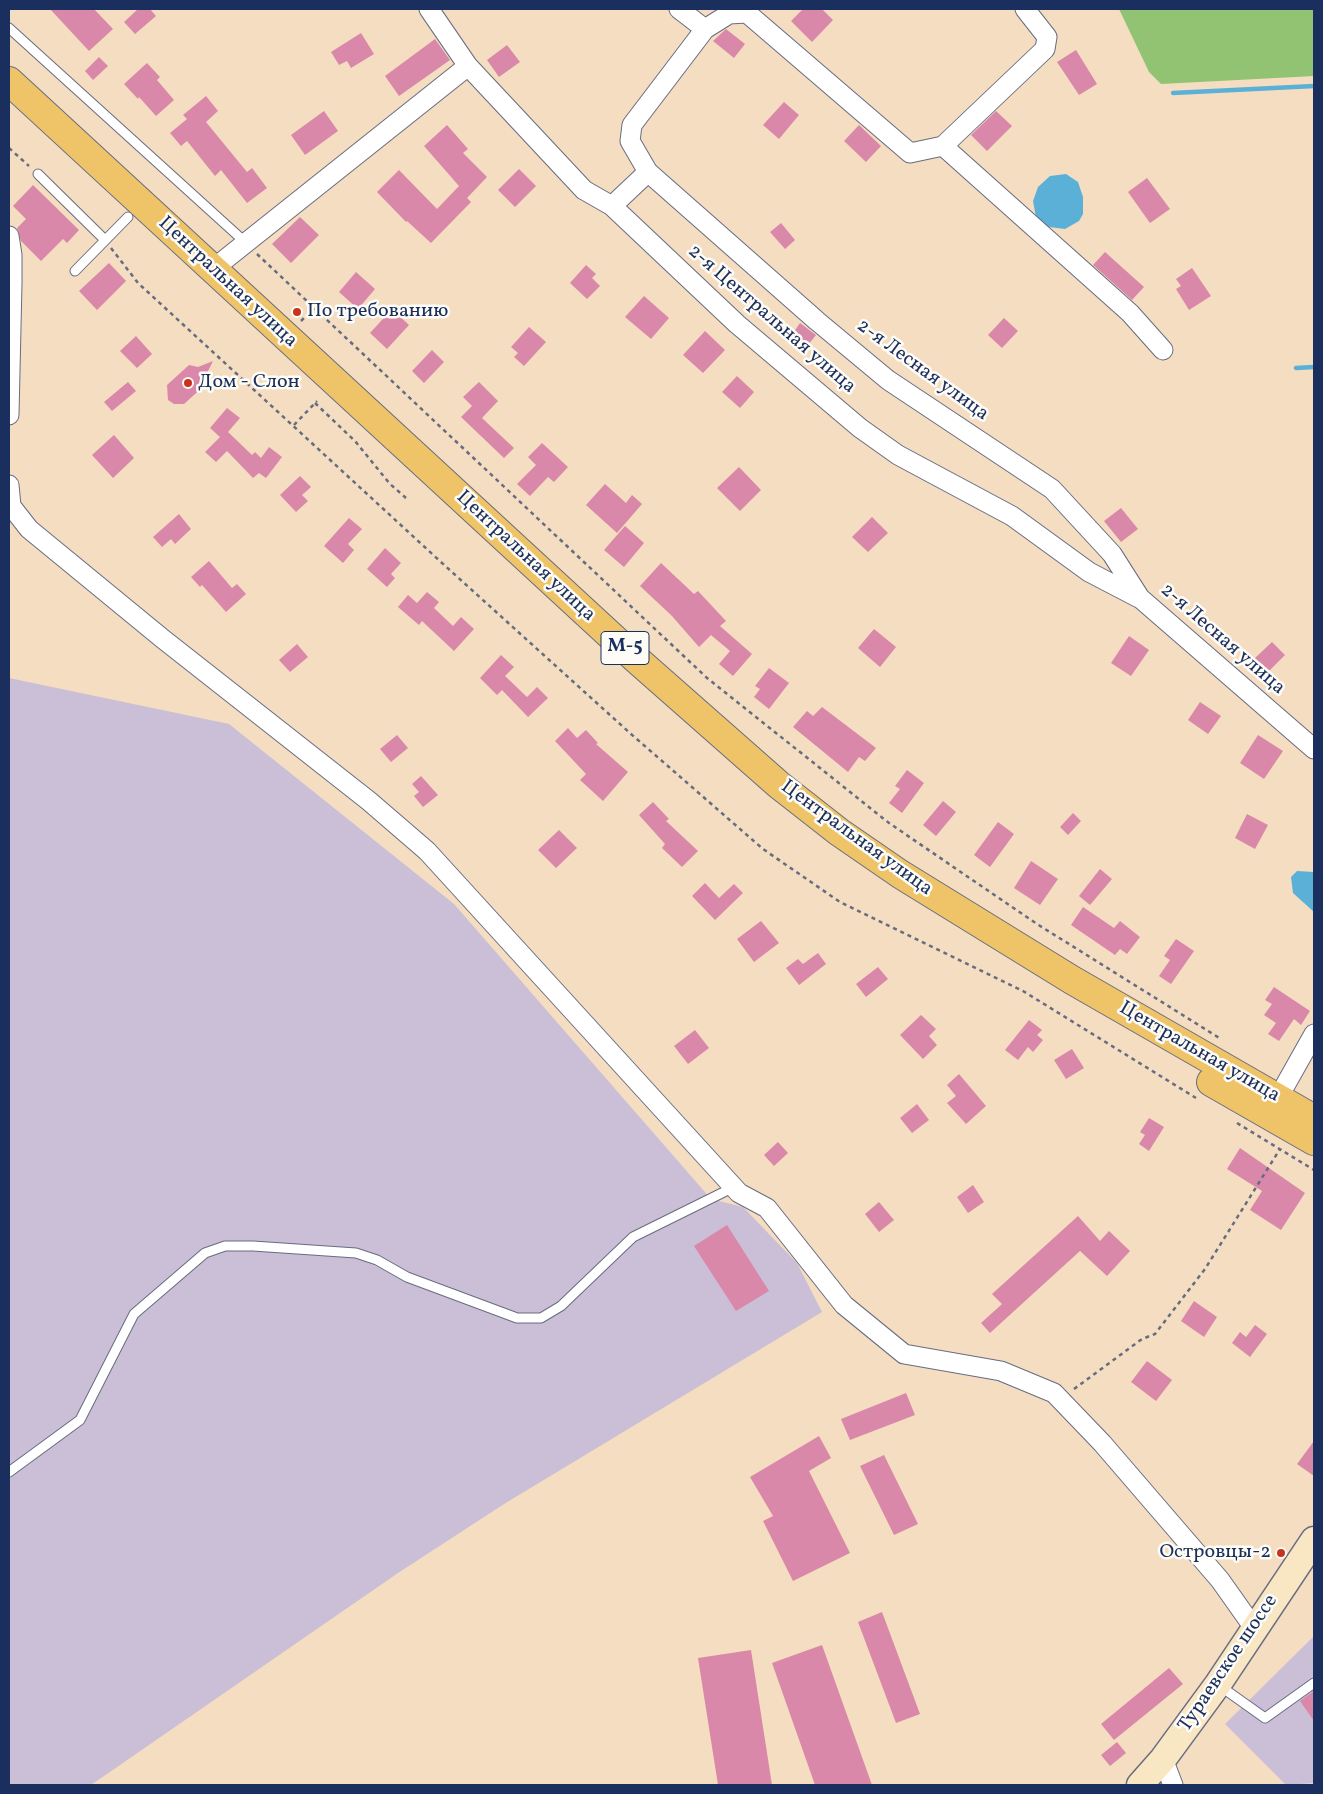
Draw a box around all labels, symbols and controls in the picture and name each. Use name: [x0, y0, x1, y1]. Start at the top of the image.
street label: Центральная улица: [152, 212, 302, 354]
street label: 2-я Центральная улица: [682, 240, 860, 400]
place label: По требованию: [307, 300, 448, 324]
marker: По требованию: [291, 306, 303, 318]
street label: 2-я Лесная улица: [851, 315, 993, 427]
place label: Дом - Слон: [198, 371, 300, 395]
marker: Дом - Слон: [182, 377, 194, 389]
street label: Центральная улица: [450, 486, 600, 628]
street label: 2-я Лесная улица: [1155, 579, 1289, 701]
road number: М-5: [601, 632, 649, 664]
street label: Центральная улица: [775, 776, 937, 902]
street label: Центральная улица: [1114, 997, 1284, 1109]
place label: Островцы-2: [1159, 1541, 1271, 1565]
marker: Островцы-2: [1275, 1547, 1287, 1559]
street label: Тураевское шоссе: [1174, 1591, 1284, 1737]

